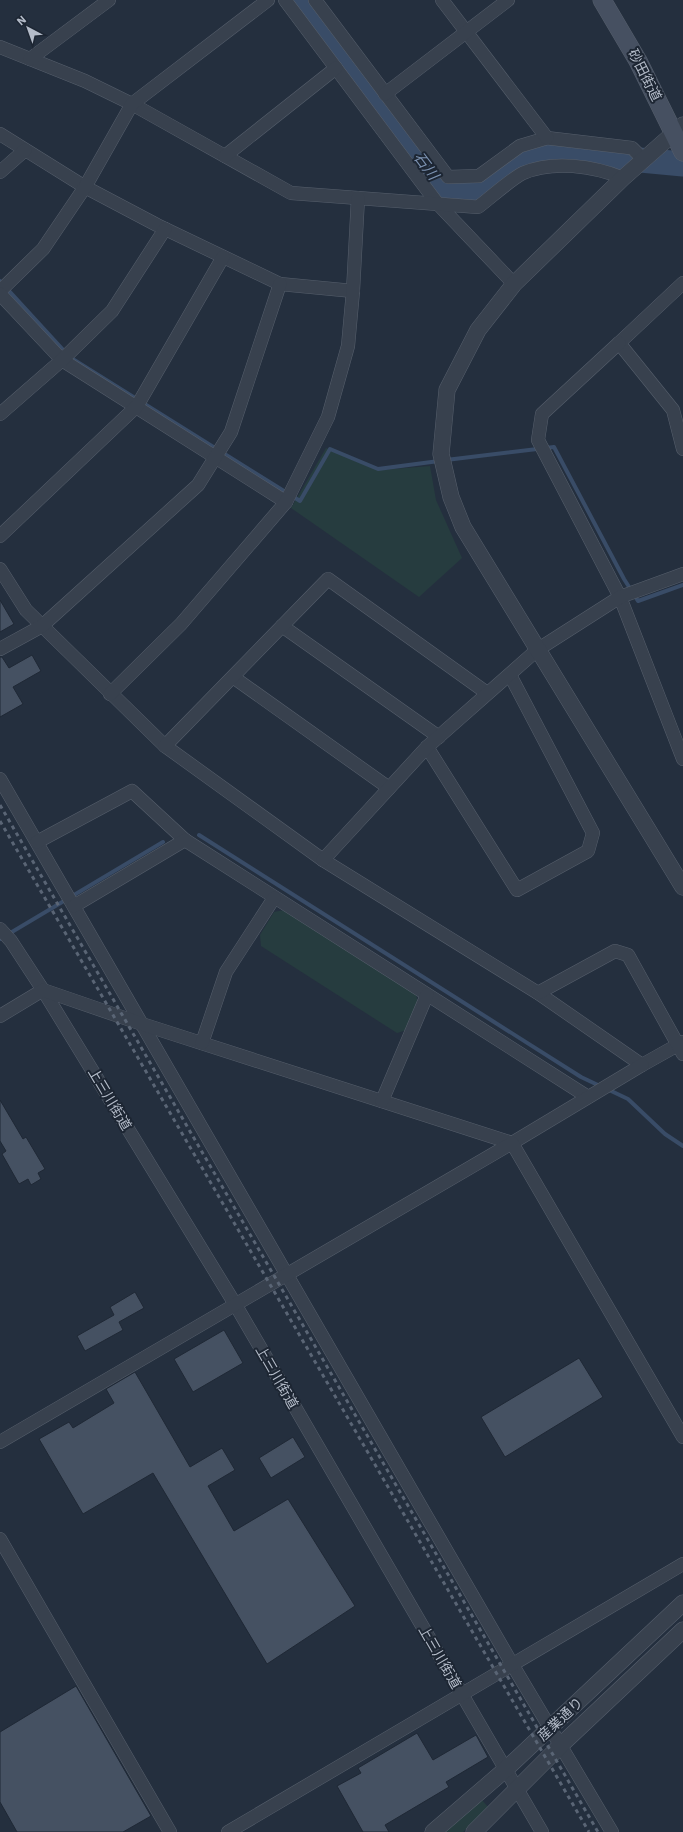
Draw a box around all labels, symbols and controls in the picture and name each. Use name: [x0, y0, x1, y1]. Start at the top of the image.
north arrow: [8, 8, 48, 48]
text: N: [14, 13, 29, 28]
street label: 砂田街道: [624, 46, 666, 104]
water label: 石川: [410, 148, 444, 185]
street label: 上三川街道: [84, 1064, 136, 1134]
street label: 上三川街道: [252, 1342, 302, 1412]
street label: 上三川街道: [415, 1622, 465, 1692]
street label: 産業通り: [533, 1693, 587, 1745]

